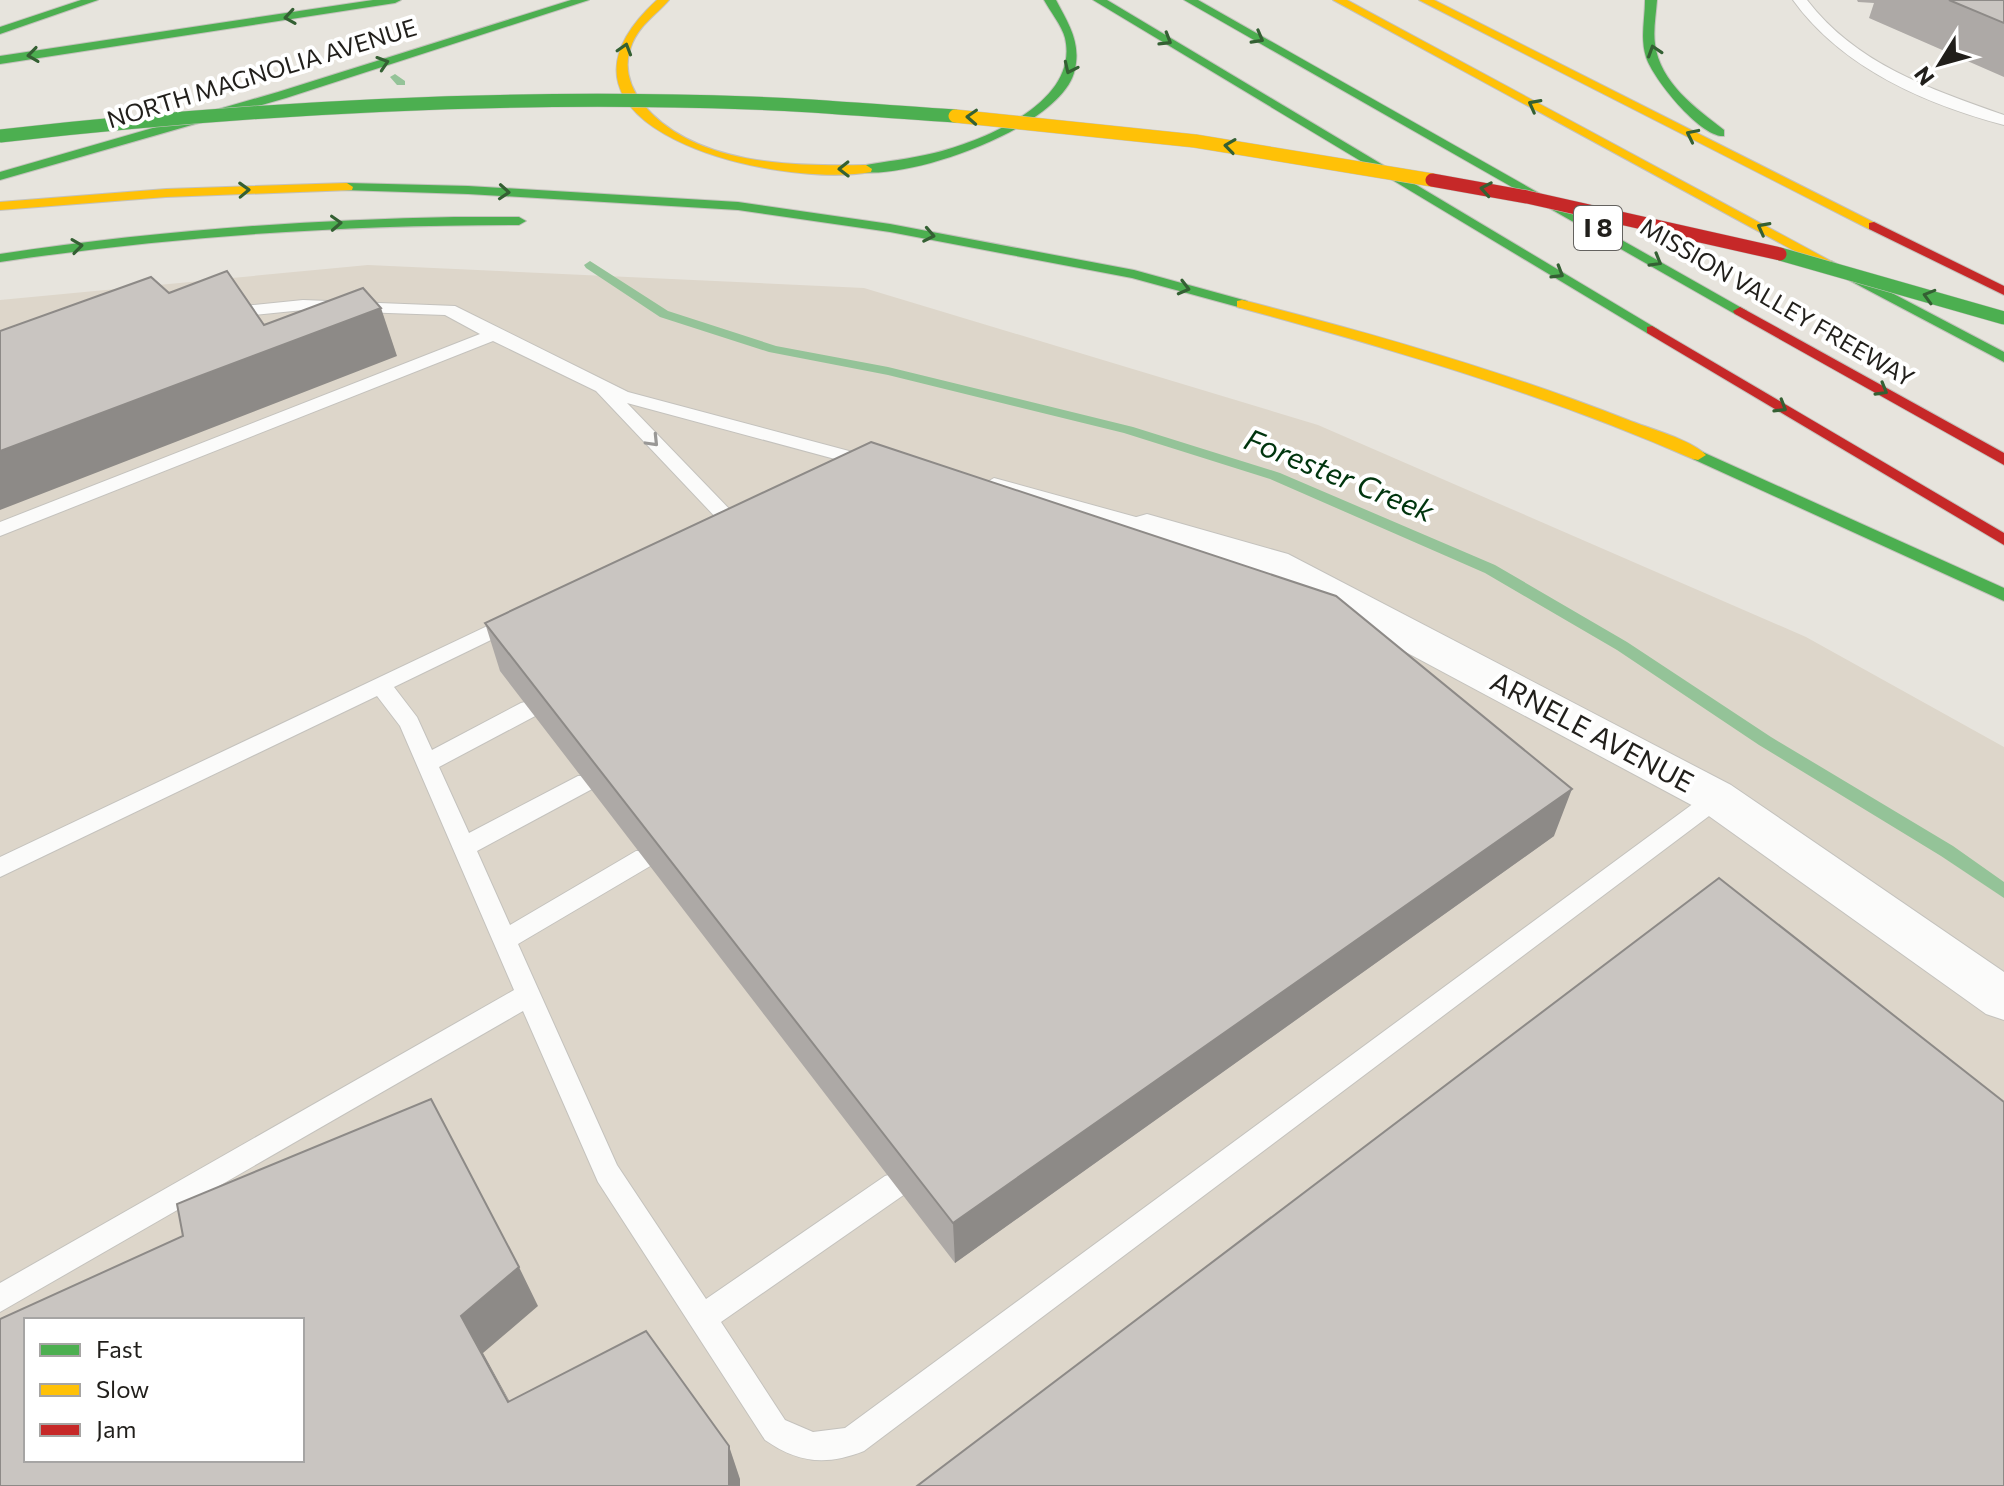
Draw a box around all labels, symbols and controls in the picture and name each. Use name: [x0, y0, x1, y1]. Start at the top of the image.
one-way arrow: [283, 8, 297, 25]
street label: NORTH MAGNOLIA AVENUE: [103, 12, 420, 134]
north arrow: [1900, 24, 1980, 104]
one-way arrow: [1250, 28, 1264, 44]
one-way arrow: [1157, 30, 1172, 46]
one-way arrow: [615, 42, 631, 56]
one-way arrow: [1647, 45, 1663, 58]
one-way arrow: [26, 46, 40, 63]
one-way arrow: [376, 56, 390, 72]
one-way arrow: [1064, 60, 1080, 75]
text: N: [1908, 62, 1939, 91]
one-way arrow: [1528, 99, 1543, 115]
one-way arrow: [965, 109, 978, 126]
one-way arrow: [1686, 129, 1701, 144]
one-way arrow: [1223, 138, 1237, 155]
one-way arrow: [837, 160, 850, 178]
one-way arrow: [238, 182, 251, 199]
one-way arrow: [1479, 182, 1493, 199]
one-way arrow: [498, 183, 511, 200]
road number: I 8: [1574, 206, 1622, 250]
street label: MISSION VALLEY FREEWAY: [1636, 211, 1920, 392]
one-way arrow: [330, 215, 343, 232]
one-way arrow: [1757, 222, 1772, 238]
one-way arrow: [922, 226, 935, 243]
one-way arrow: [70, 238, 84, 255]
one-way arrow: [1647, 251, 1662, 267]
one-way arrow: [1549, 264, 1564, 279]
one-way arrow: [1176, 279, 1190, 295]
one-way arrow: [1923, 289, 1937, 306]
one-way arrow: [1873, 380, 1887, 396]
one-way arrow: [1772, 397, 1787, 412]
water label: Forester Creek: [1240, 419, 1441, 529]
one-way arrow: [644, 432, 658, 446]
street label: ARNELE AVENUE: [1485, 663, 1700, 799]
legend: [24, 1318, 304, 1462]
text: Fast: [96, 1334, 143, 1363]
text: Slow: [96, 1374, 149, 1403]
text: Jam: [96, 1414, 136, 1443]

